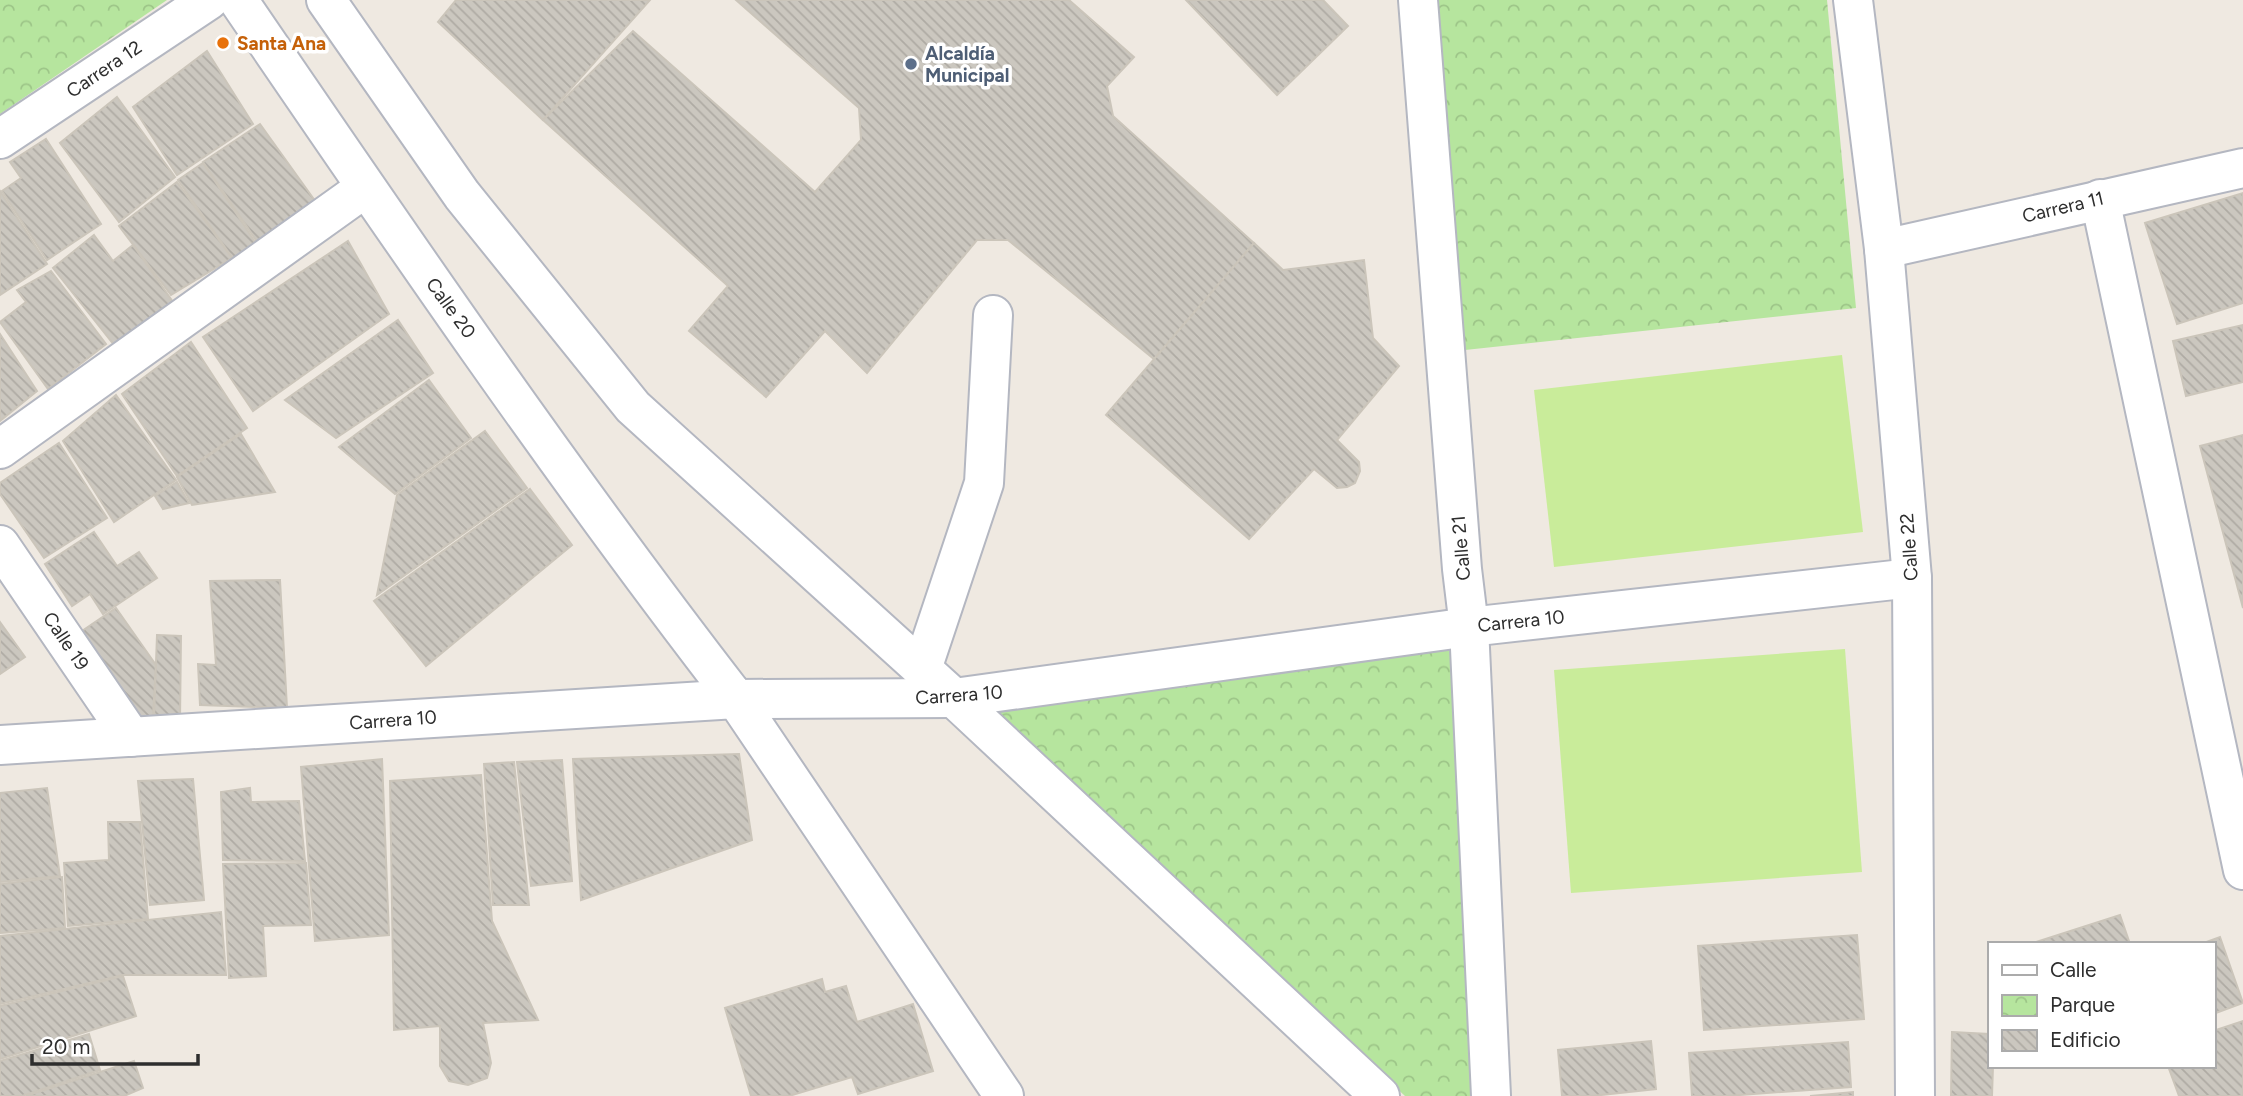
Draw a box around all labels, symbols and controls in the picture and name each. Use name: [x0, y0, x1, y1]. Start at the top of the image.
place label: Santa Ana: [237, 32, 326, 55]
street label: Carrera 12: [62, 35, 146, 103]
marker: Santa Ana: [215, 35, 231, 51]
place label: Alcaldía Municipal: [925, 42, 1009, 87]
marker: Alcaldía Municipal: [903, 56, 919, 72]
street label: Carrera 11: [2020, 186, 2106, 228]
street label: Calle 20: [421, 273, 481, 343]
street label: Calle 22: [1895, 512, 1923, 582]
street label: Calle 21: [1447, 514, 1475, 582]
street label: Carrera 10: [1476, 605, 1566, 637]
street label: Calle 19: [38, 607, 94, 675]
street label: Carrera 10: [915, 680, 1003, 710]
street label: Carrera 10: [349, 705, 437, 735]
legend: [1988, 942, 2215, 1068]
text: Calle: [2050, 957, 2097, 982]
text: Parque: [2050, 992, 2115, 1017]
scale bar: [32, 1023, 198, 1066]
text: Edificio: [2050, 1027, 2121, 1052]
text: 20 m: [42, 1034, 90, 1059]

